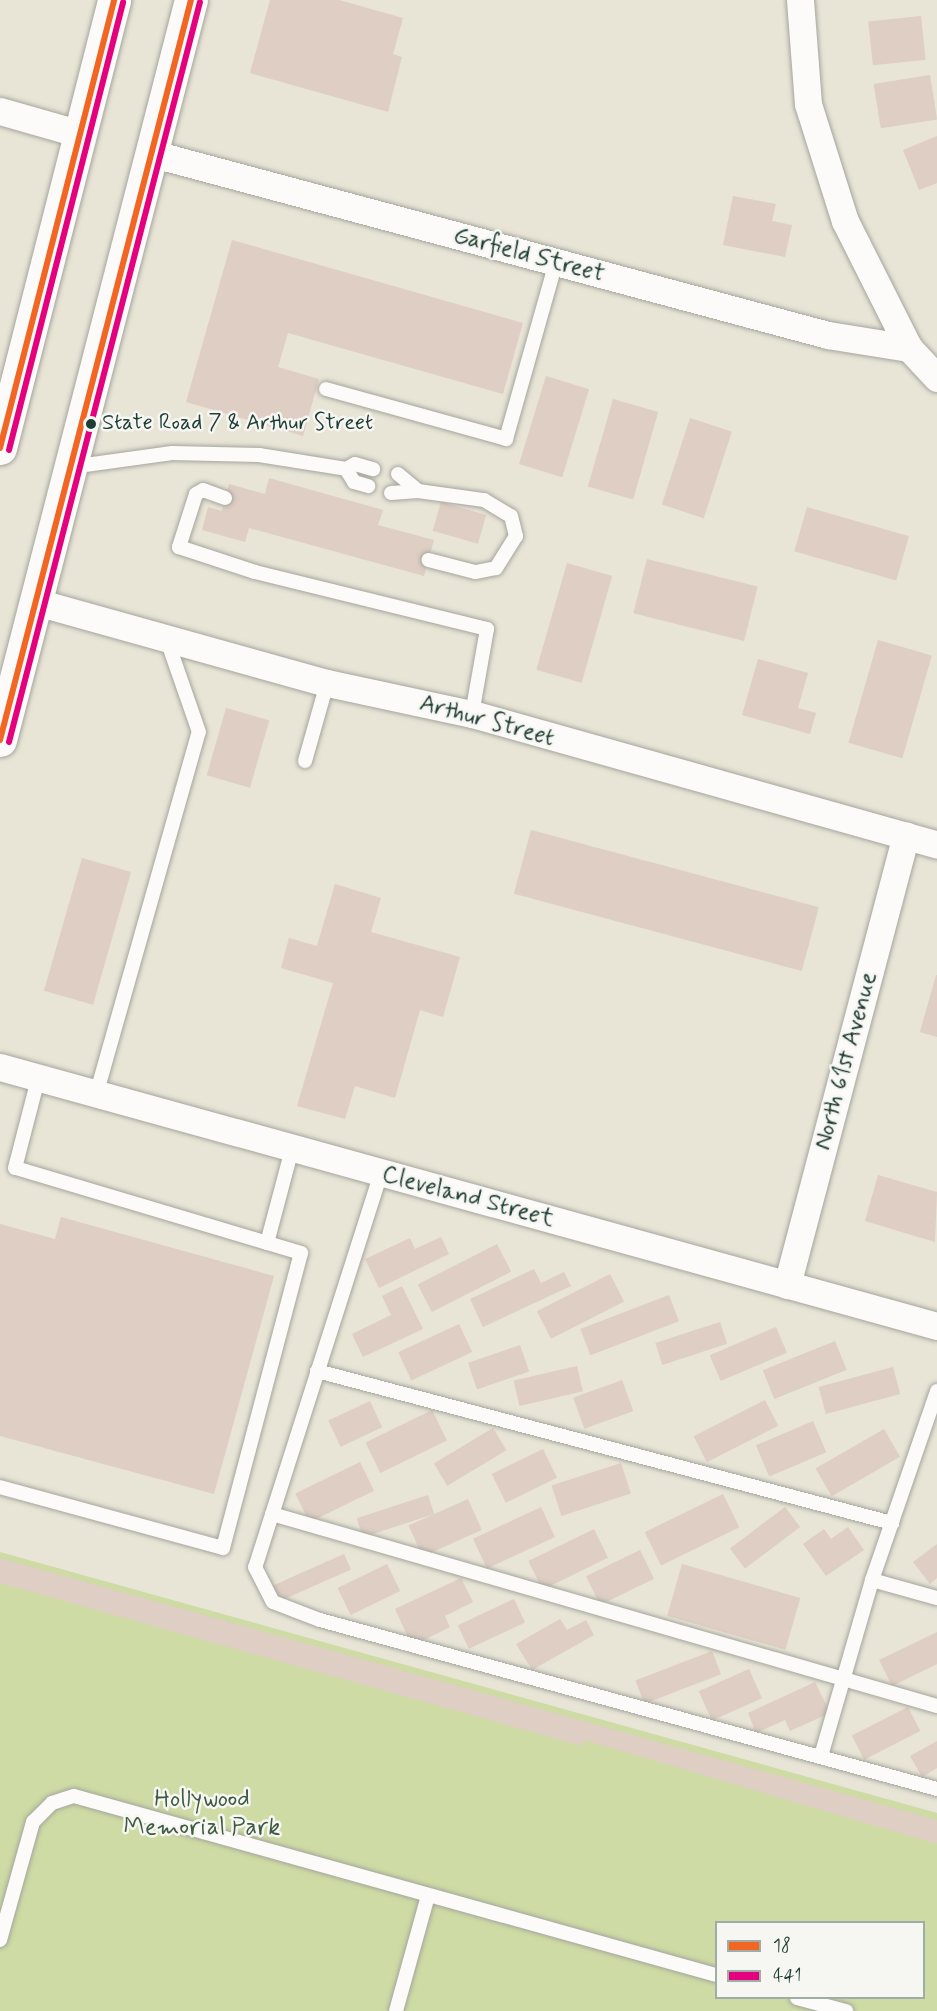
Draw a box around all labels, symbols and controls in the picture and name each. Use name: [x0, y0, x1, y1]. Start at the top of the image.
street label: Garfield Street: [451, 221, 607, 289]
place label: State Road 7 & Arthur Street: [102, 411, 377, 437]
marker: State Road 7 & Arthur Street: [85, 418, 97, 430]
street label: Arthur Street: [414, 689, 560, 753]
street label: North 61st Avenue: [808, 969, 884, 1153]
street label: Cleveland Street: [379, 1160, 557, 1234]
park label: Hollywood Memorial Park: [124, 1786, 280, 1842]
legend: [715, 1921, 925, 1999]
text: 18: [773, 1934, 791, 1958]
text: 441: [773, 1964, 801, 1988]

